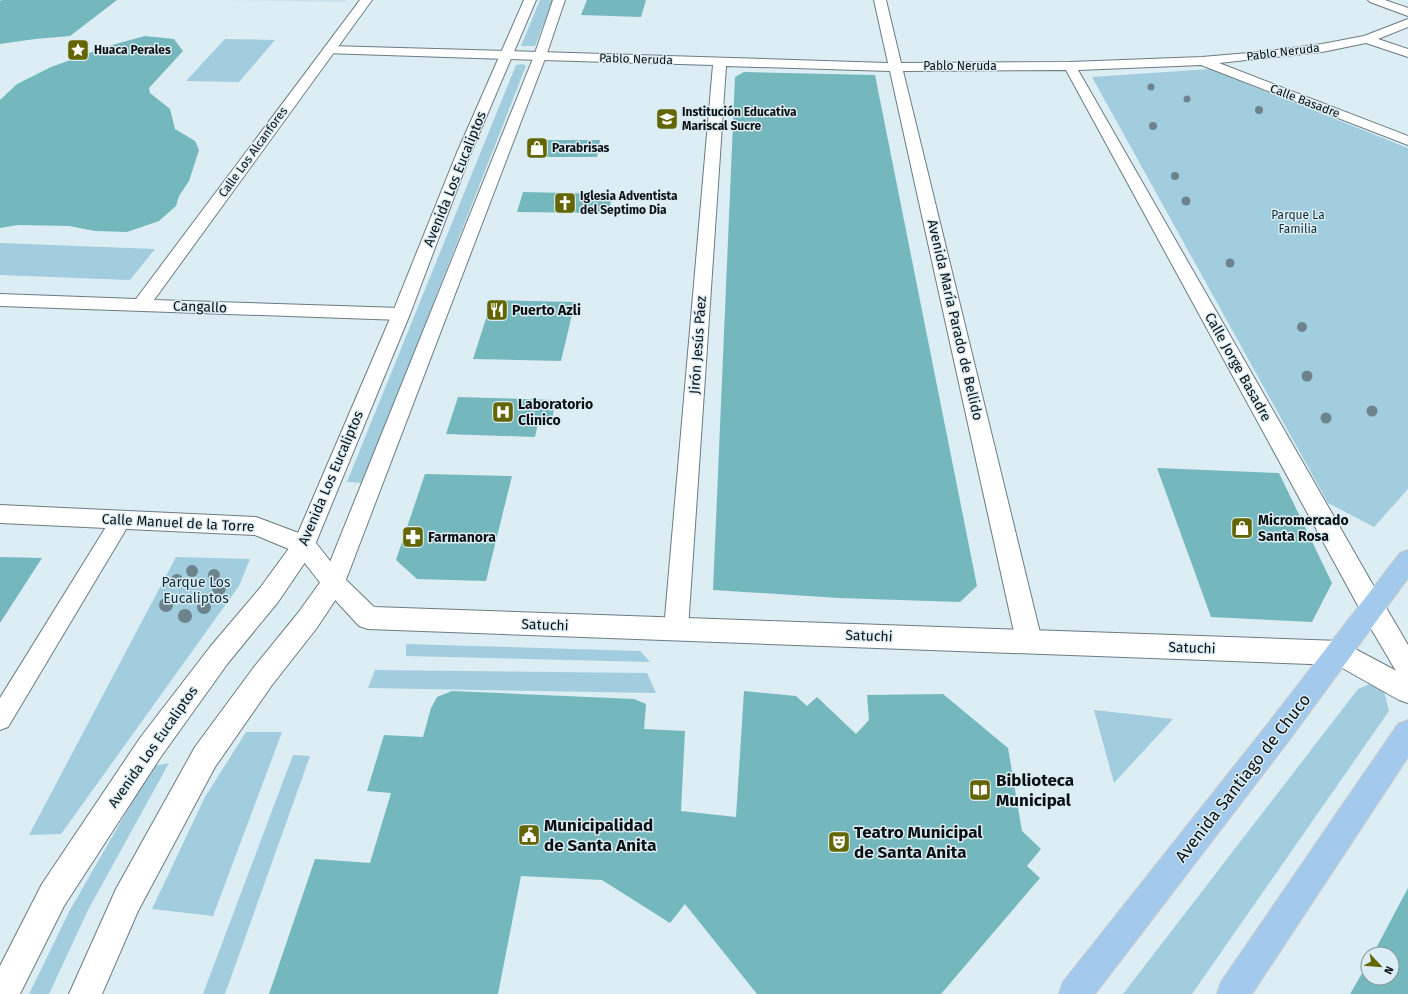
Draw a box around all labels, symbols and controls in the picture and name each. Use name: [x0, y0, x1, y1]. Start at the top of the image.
place icon: Huaca Perales: [65, 37, 91, 63]
street label: Pablo Neruda: [1246, 41, 1320, 63]
place label: Huaca Perales: [94, 43, 171, 57]
street label: Pablo Neruda: [599, 51, 673, 67]
street label: Pablo Neruda: [923, 59, 997, 73]
street label: Calle Basadre: [1268, 81, 1342, 121]
street label: Calle Los Alcanfores: [216, 104, 291, 200]
place label: Institución Educativa Mariscal Sucre: [682, 105, 797, 133]
school or university icon: Institución Educativa Mariscal Sucre: [654, 106, 680, 132]
street label: Avenida Los Eucaliptos: [420, 108, 490, 249]
shop icon: Parabrisas: [524, 135, 550, 161]
place label: Parabrisas: [552, 141, 610, 155]
place label: Iglesia Adventista del Septimo Dia: [580, 189, 678, 217]
church icon: Iglesia Adventista del Septimo Dia: [552, 190, 578, 216]
park label: Parque La Familia: [1271, 208, 1325, 236]
street label: Avenida María Parado de Bellido: [924, 218, 986, 422]
street label: Jirón Jesús Páez: [686, 295, 710, 395]
restaurant icon: Puerto Azli: [484, 297, 510, 323]
street label: Cangallo: [173, 298, 227, 316]
place label: Puerto Azli: [512, 302, 581, 319]
street label: Calle Jorge Basadre: [1201, 310, 1275, 424]
place label: Laboratorio Clinico: [518, 396, 593, 429]
hospital icon: Laboratorio Clinico: [490, 399, 516, 425]
street label: Avenida Los Eucaliptos: [295, 408, 367, 548]
street label: Calle Manuel de la Torre: [101, 511, 255, 535]
place label: Micromercado Santa Rosa: [1258, 512, 1349, 545]
shop icon: Micromercado Santa Rosa: [1229, 515, 1255, 541]
pharmacy icon: Farmanora: [400, 524, 426, 550]
place label: Farmanora: [428, 529, 496, 546]
park label: Parque Los Eucaliptos: [161, 574, 231, 607]
street label: Satuchi: [521, 616, 569, 634]
street label: Satuchi: [845, 627, 893, 645]
street label: Satuchi: [1168, 639, 1216, 657]
street label: Avenida Los Eucaliptos: [105, 682, 202, 811]
street label: Avenida Santiago de Chuco: [1171, 689, 1315, 867]
place label: Biblioteca Municipal: [996, 770, 1074, 811]
library icon: Biblioteca Municipal: [967, 777, 993, 803]
place label: Municipalidad de Santa Anita: [544, 815, 656, 856]
public building icon: Municipalidad de Santa Anita: [516, 822, 542, 848]
place label: Teatro Municipal de Santa Anita: [854, 822, 983, 863]
theatre icon: Teatro Municipal de Santa Anita: [826, 829, 852, 855]
north arrow: [1360, 946, 1400, 986]
text: N: [1381, 964, 1396, 976]

